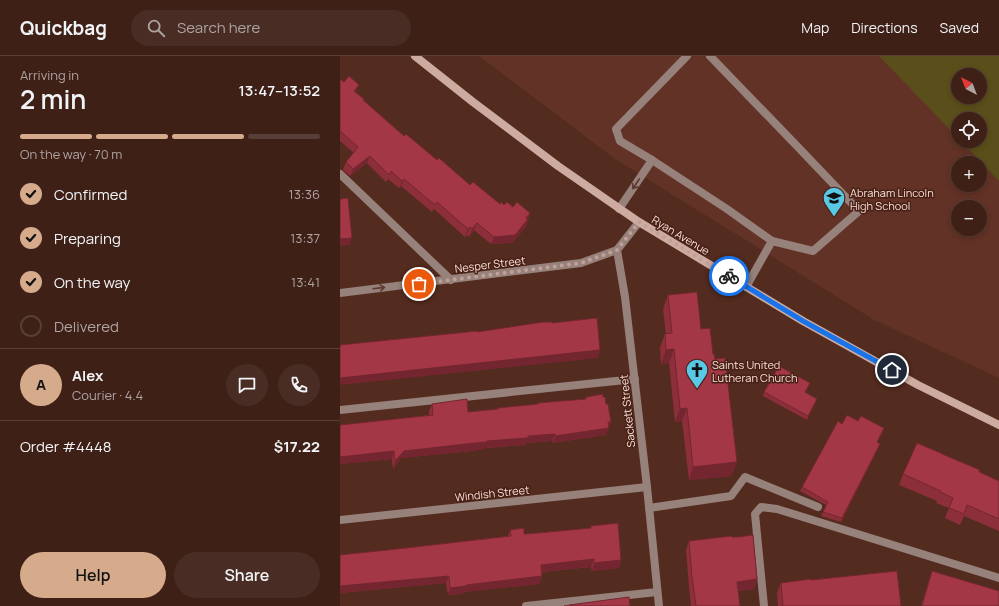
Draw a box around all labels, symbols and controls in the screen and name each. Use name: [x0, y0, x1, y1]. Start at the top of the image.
search box: [131, 10, 411, 46]
text: Quickbag: [20, 15, 107, 41]
icon: search: [145, 17, 167, 39]
text: Search here: [177, 17, 260, 38]
text: Map: [801, 18, 829, 37]
text: Directions: [851, 18, 918, 37]
text: Saved: [940, 18, 979, 37]
text: Arriving in: [20, 66, 79, 84]
north arrow: [951, 68, 987, 104]
map controls: [951, 68, 987, 236]
text: 13:47–13:52: [238, 80, 320, 101]
text: 2 min: [20, 81, 86, 117]
button: locate: [951, 112, 987, 148]
text: On the way · 70 m: [20, 145, 122, 163]
button: +: [951, 156, 987, 192]
one-way arrow: [632, 179, 640, 190]
icon: check: [20, 183, 42, 205]
text: Confirmed: [54, 184, 127, 205]
text: 13:36: [289, 185, 320, 203]
school or university icon: Abraham Lincoln High School: [821, 185, 847, 218]
place label: Abraham Lincoln High School: [850, 185, 934, 213]
button: −: [951, 200, 987, 236]
street label: Ryan Avenue: [649, 212, 713, 258]
icon: check: [20, 227, 42, 249]
text: Preparing: [54, 228, 121, 249]
text: 13:37: [290, 229, 320, 247]
street label: Nesper Street: [454, 252, 526, 276]
courier: [709, 256, 749, 296]
icon: bike: [718, 265, 740, 287]
pin: [402, 267, 436, 301]
icon: check: [20, 271, 42, 293]
text: On the way: [54, 272, 130, 293]
text: 13:41: [291, 273, 320, 291]
icon: bag: [408, 273, 430, 295]
one-way arrow: [372, 285, 385, 292]
text: Delivered: [54, 316, 119, 337]
pin: [875, 353, 909, 387]
church icon: Saints United Lutheran Church: [684, 357, 710, 390]
place label: Saints United Lutheran Church: [712, 357, 798, 385]
icon: home: [881, 359, 903, 381]
button: chat: [226, 364, 268, 406]
button: phone: [278, 364, 320, 406]
text: Alex: [72, 365, 103, 386]
text: A: [36, 374, 46, 395]
street label: Sackett Street: [616, 374, 638, 448]
text: Courier · 4.4: [72, 386, 143, 404]
text: Order #4448: [20, 436, 112, 457]
text: $17.22: [274, 436, 320, 457]
street label: Windish Street: [454, 482, 530, 504]
button: Help: [20, 552, 166, 598]
button: Share: [174, 552, 320, 598]

